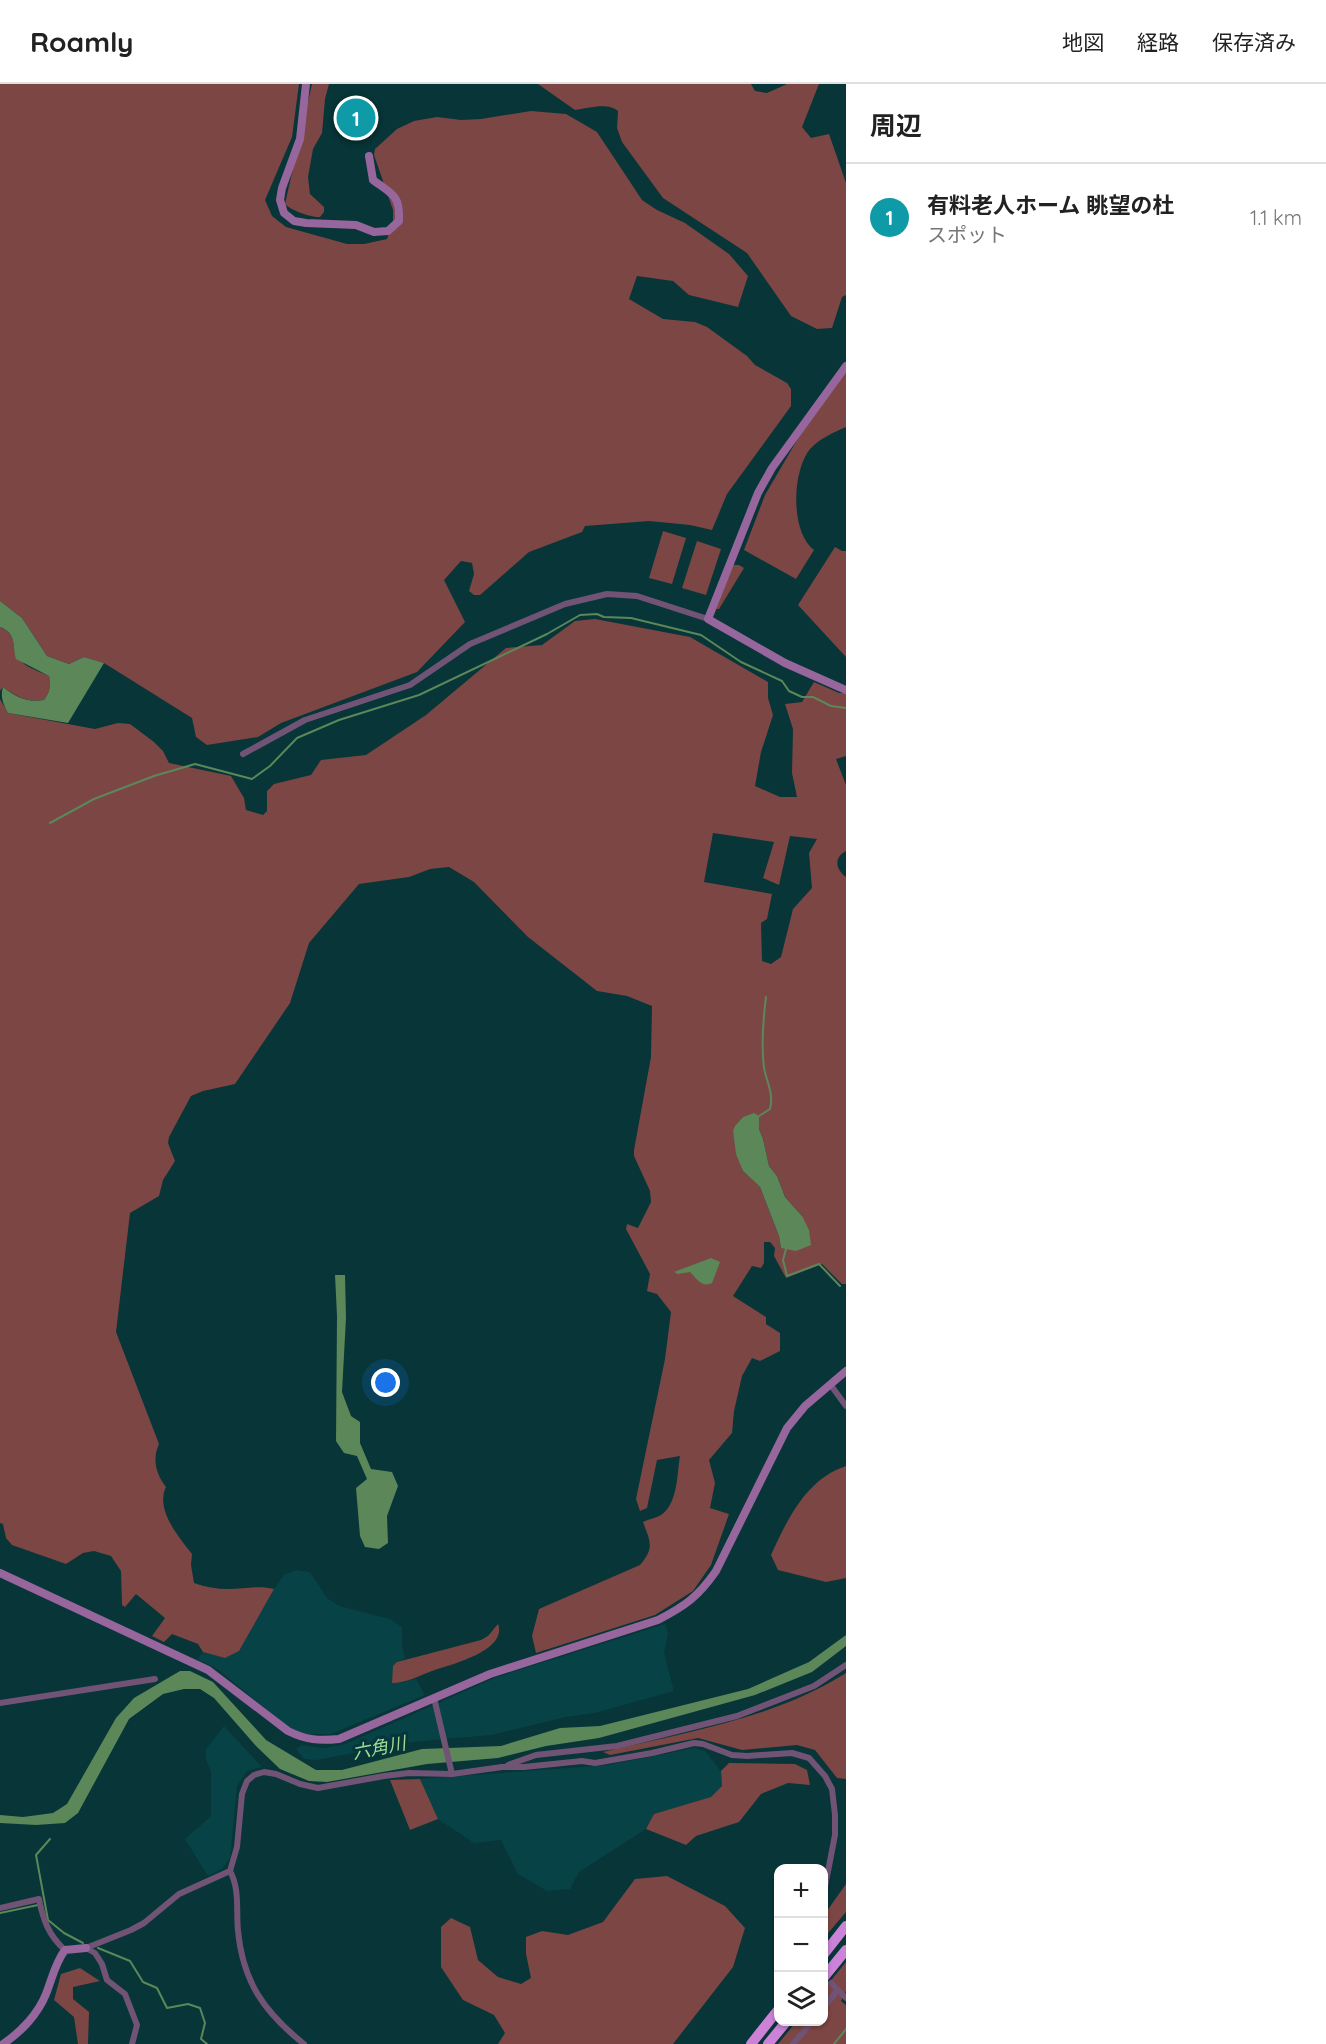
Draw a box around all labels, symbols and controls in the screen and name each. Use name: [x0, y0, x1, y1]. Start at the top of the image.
text: Roamly: [30, 24, 134, 59]
text: 地図: [1062, 29, 1104, 55]
text: 経路: [1137, 29, 1179, 55]
text: 保存済み: [1212, 29, 1296, 55]
pin: 1: [336, 96, 376, 141]
text: 周辺: [870, 109, 922, 142]
text: 有料老人ホーム 眺望の杜: [927, 191, 1175, 219]
text: 1: [886, 205, 893, 230]
text: 1.1 km: [1250, 205, 1302, 230]
text: スポット: [927, 222, 1007, 247]
your location: [371, 1368, 400, 1397]
water label: 六角川: [350, 1731, 410, 1764]
map controls: [774, 1864, 828, 2026]
button: +: [774, 1864, 828, 1918]
button: −: [774, 1918, 828, 1972]
button: layers: [774, 1972, 828, 2026]

